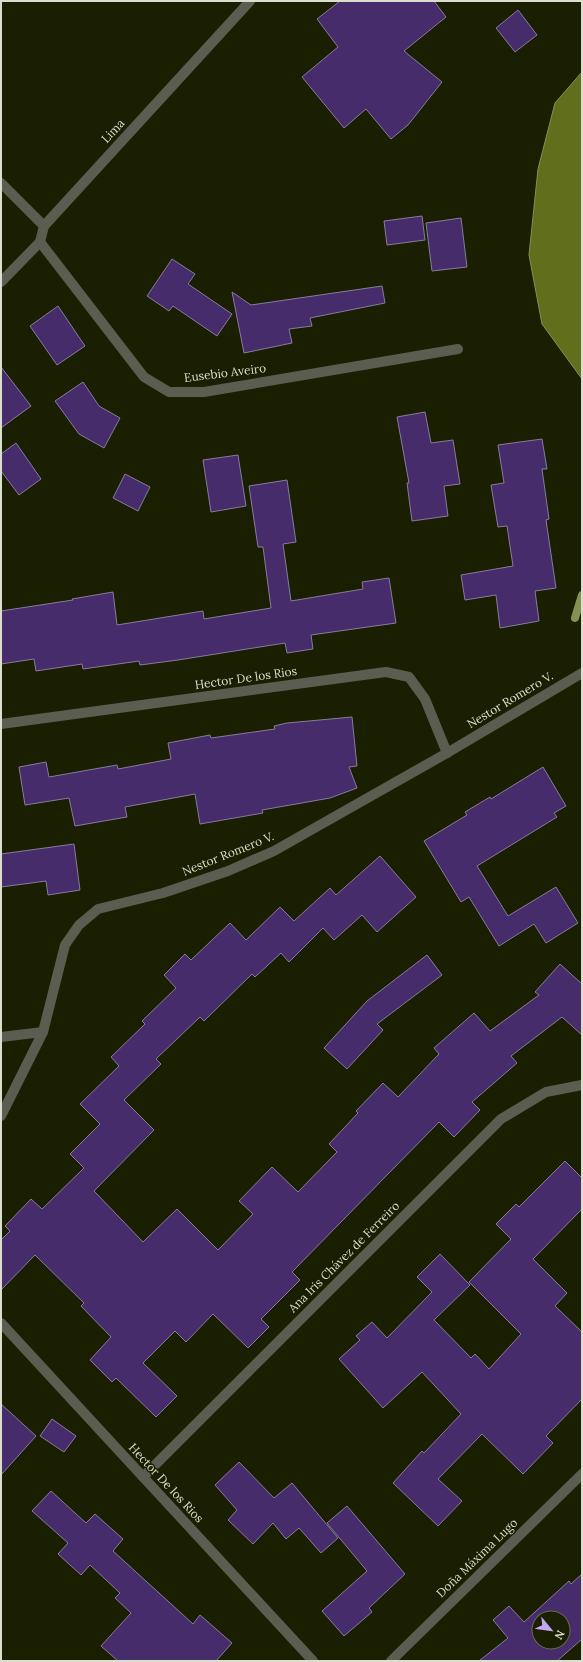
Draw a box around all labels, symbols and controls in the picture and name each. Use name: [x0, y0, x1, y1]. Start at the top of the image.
street label: Lima: [98, 116, 127, 146]
street label: Eusebio Aveiro: [183, 360, 267, 385]
street label: Hector De los Rios: [194, 663, 298, 692]
street label: Nestor Romero V.: [464, 668, 555, 731]
street label: Nestor Romero V.: [180, 828, 276, 879]
street label: Ana Iris Chávez de Ferreiro: [284, 1198, 402, 1316]
street label: Hector De los Rios: [126, 1440, 207, 1526]
street label: Doña Máxima Lugo: [433, 1515, 520, 1600]
north arrow: [531, 1610, 571, 1650]
text: N: [551, 1628, 568, 1642]

